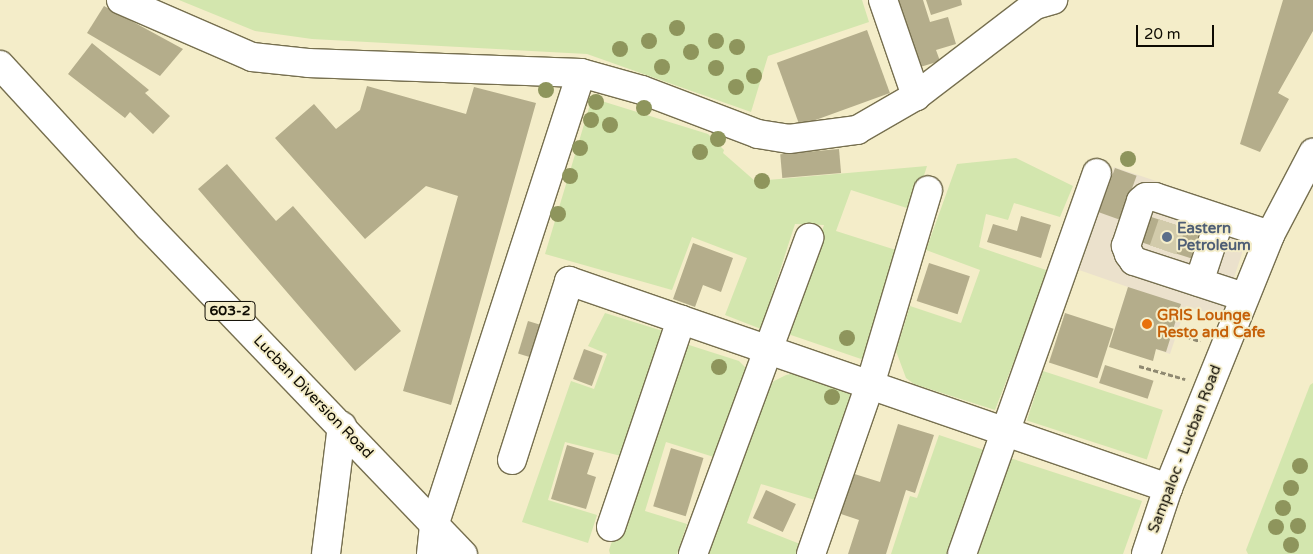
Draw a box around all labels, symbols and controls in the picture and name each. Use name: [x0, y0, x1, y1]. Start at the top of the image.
scale bar: [1138, 15, 1216, 47]
text: 20 m: [1144, 25, 1181, 43]
place label: Eastern Petroleum: [1177, 219, 1251, 254]
marker: Eastern Petroleum: [1161, 231, 1173, 243]
road number: 603-2: [204, 300, 256, 322]
place label: GRIS Lounge Resto and Cafe: [1157, 306, 1265, 341]
marker: GRIS Lounge Resto and Cafe: [1141, 318, 1153, 330]
street label: Lucban Diversion Road: [249, 332, 377, 462]
street label: Sampaloc - Lucban Road: [1145, 362, 1225, 536]

